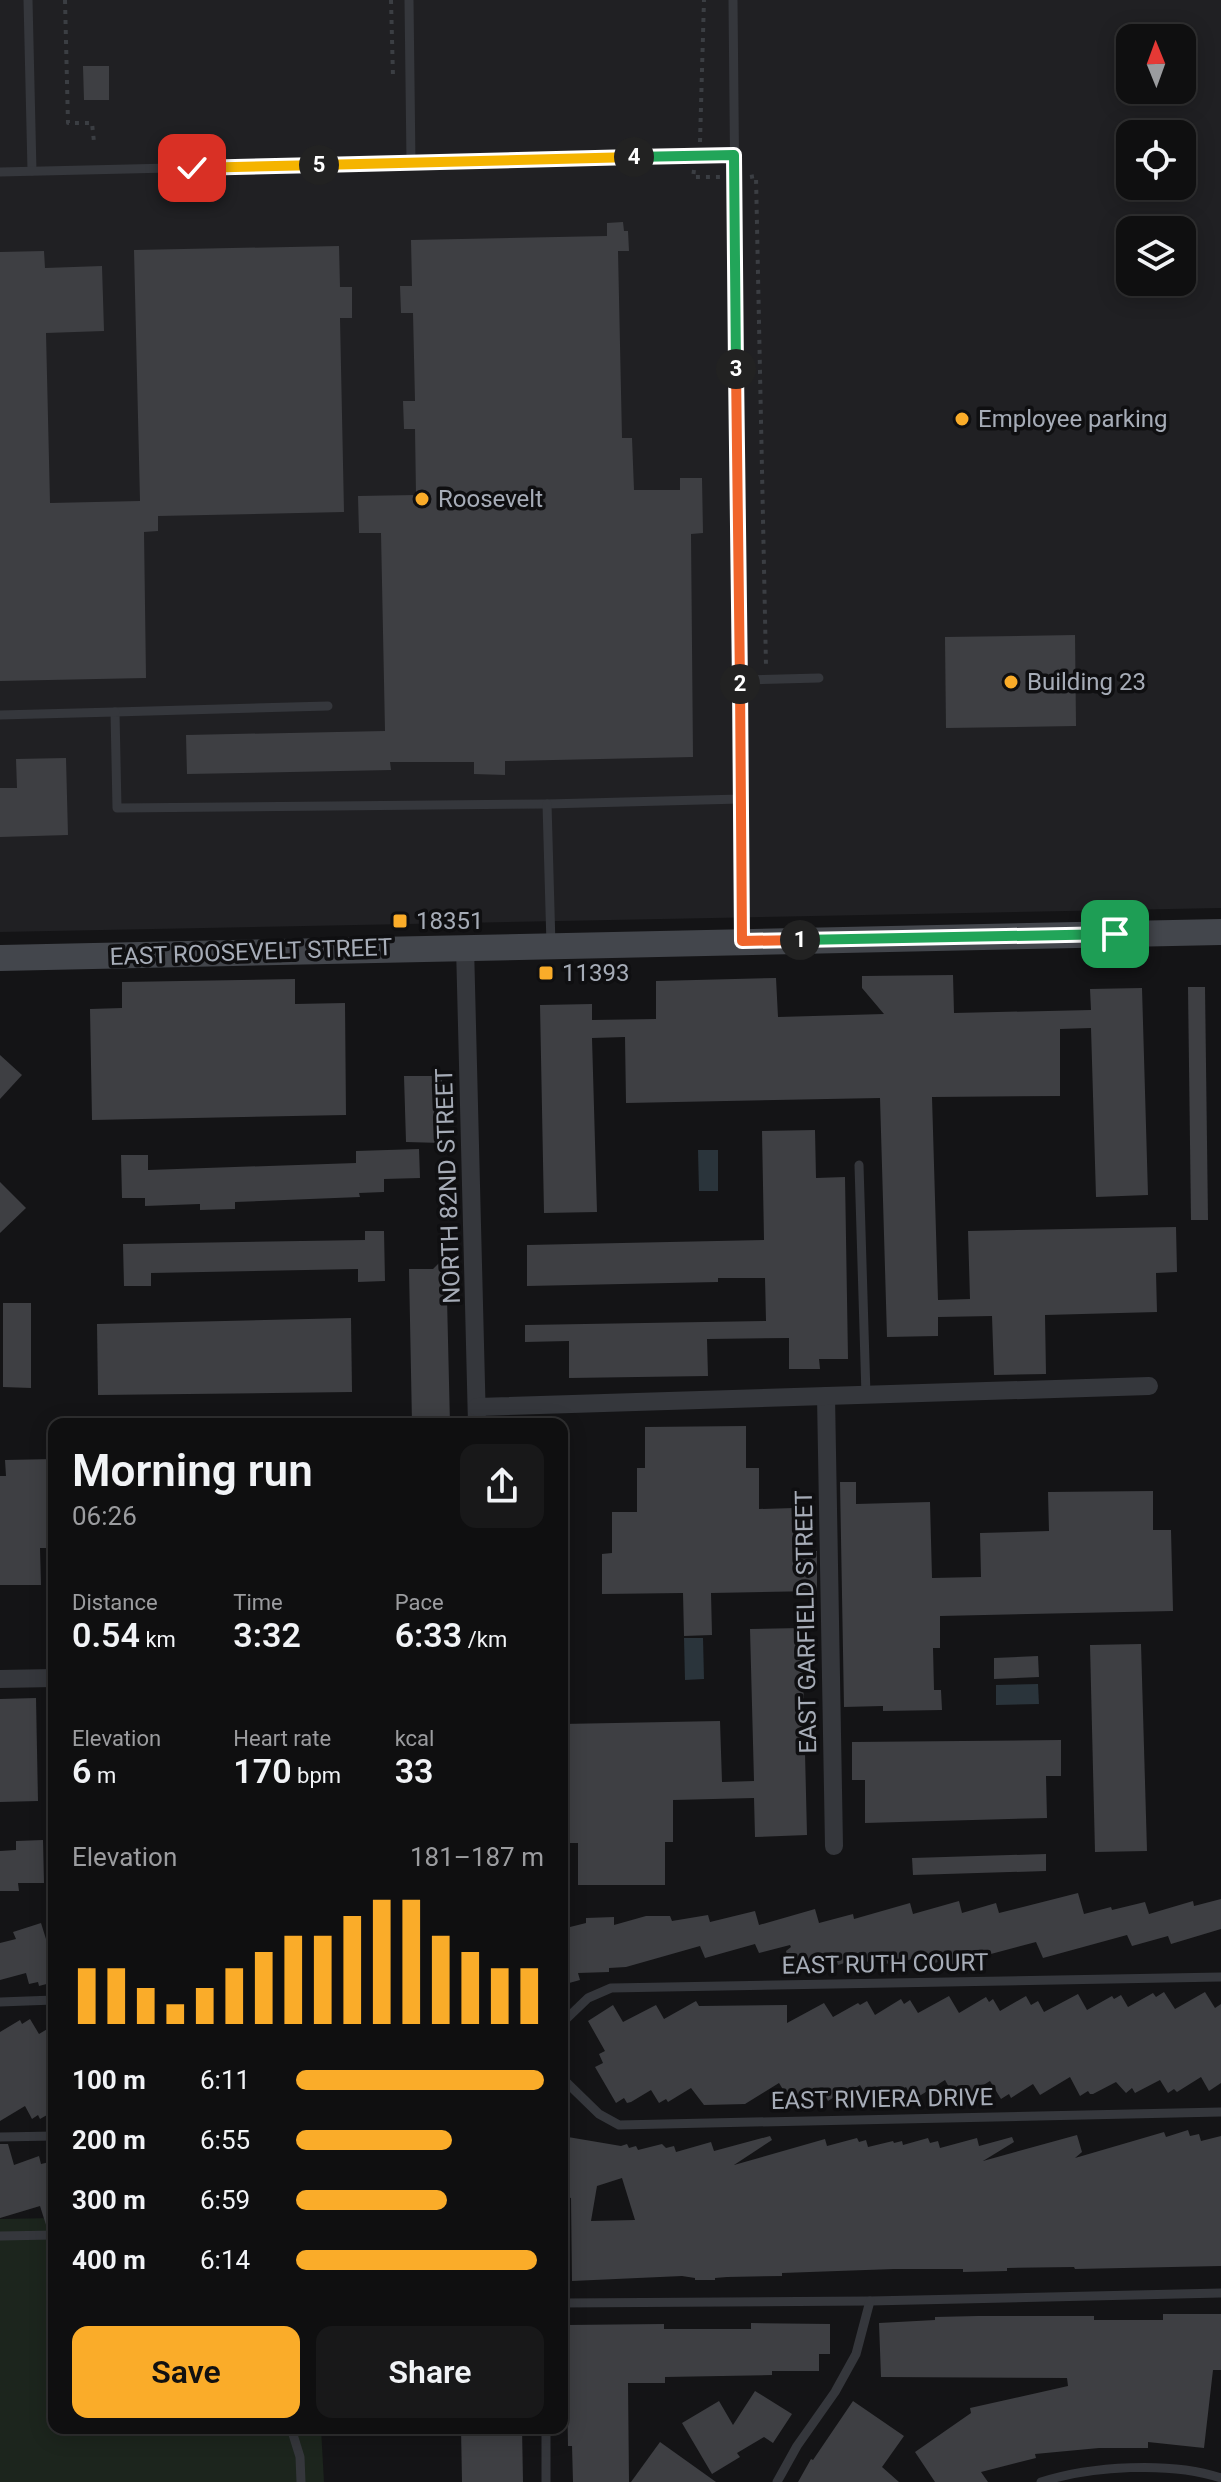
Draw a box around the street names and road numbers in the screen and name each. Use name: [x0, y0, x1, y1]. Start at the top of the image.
street label: EAST ROOSEVELT STREET: [109, 933, 393, 971]
street label: NORTH 82ND STREET: [430, 1068, 466, 1304]
street label: EAST GARFIELD STREET: [790, 1490, 822, 1754]
street label: EAST RUTH COURT: [781, 1948, 989, 1980]
street label: EAST RIVIERA DRIVE: [771, 2083, 993, 2115]

